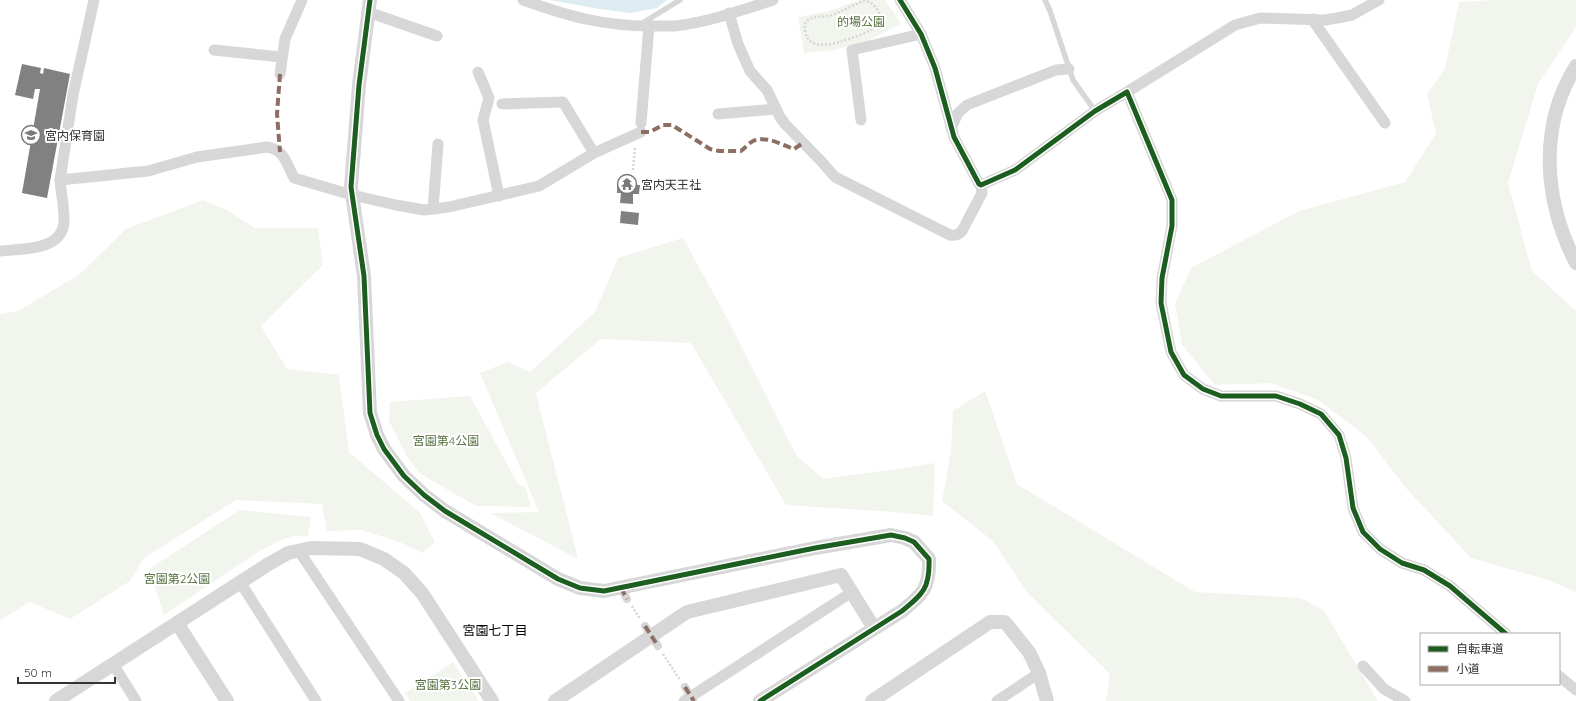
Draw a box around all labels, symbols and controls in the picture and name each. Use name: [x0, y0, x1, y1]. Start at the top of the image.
park label: 的場公園: [837, 14, 885, 29]
school or university icon: 宮内保育園: [20, 124, 42, 146]
place label: 宮内保育園: [45, 128, 105, 143]
temple icon: 宮内天王社: [616, 173, 638, 195]
place label: 宮内天王社: [641, 177, 701, 192]
park label: 宮園第4公園: [413, 433, 479, 448]
park label: 宮園第2公園: [144, 571, 210, 586]
district label: 宮園七丁目: [462, 622, 528, 638]
legend: [1420, 633, 1560, 685]
text: 自転車道: [1456, 641, 1504, 656]
scale bar: [18, 659, 115, 685]
text: 小道: [1456, 661, 1480, 676]
text: 50 m: [24, 665, 52, 680]
park label: 宮園第3公園: [415, 677, 481, 692]

